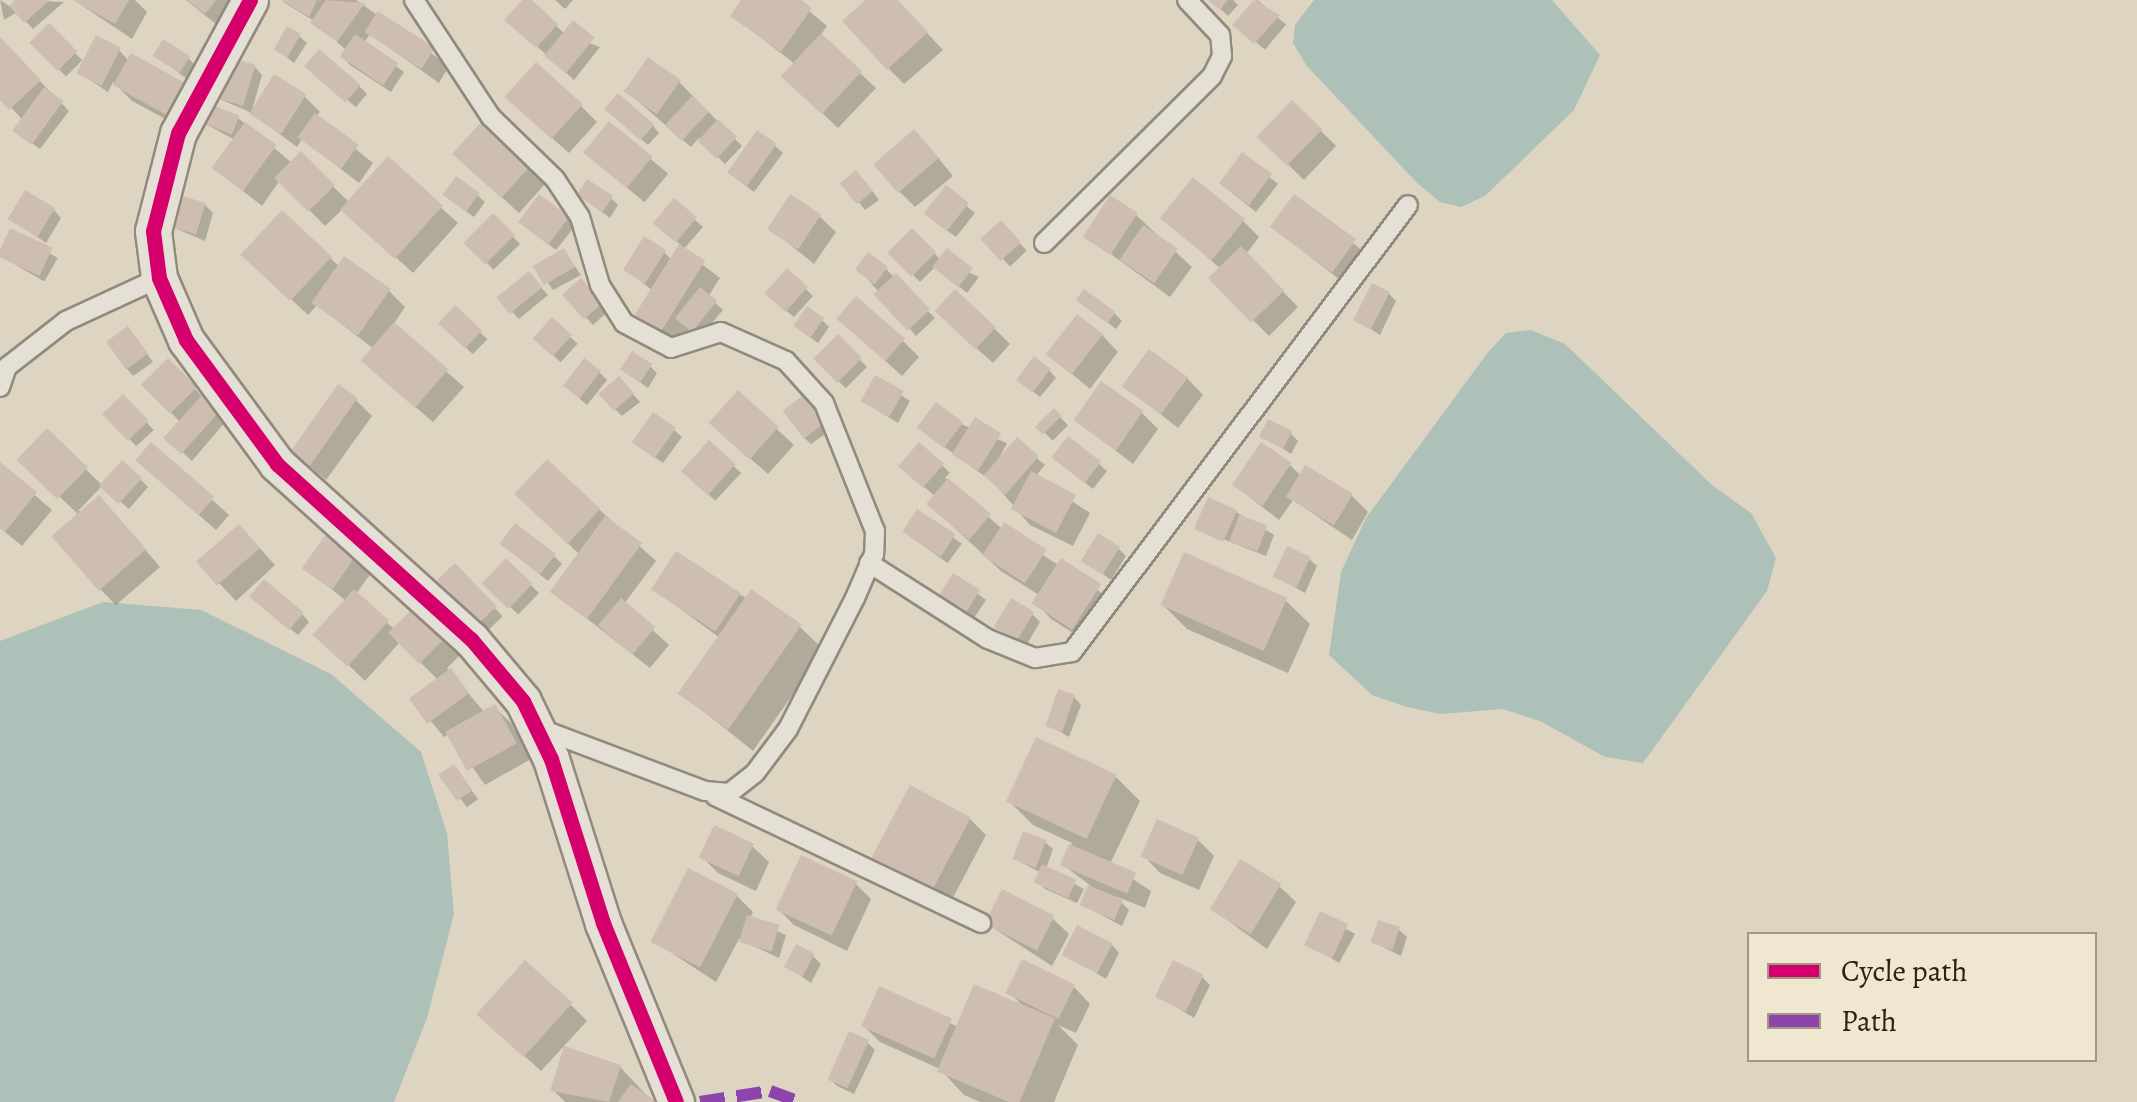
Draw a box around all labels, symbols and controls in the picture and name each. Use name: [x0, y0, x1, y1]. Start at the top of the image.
legend: [1747, 932, 2097, 1062]
text: Cycle path: [1841, 951, 1968, 991]
text: Path: [1841, 1001, 1897, 1041]

